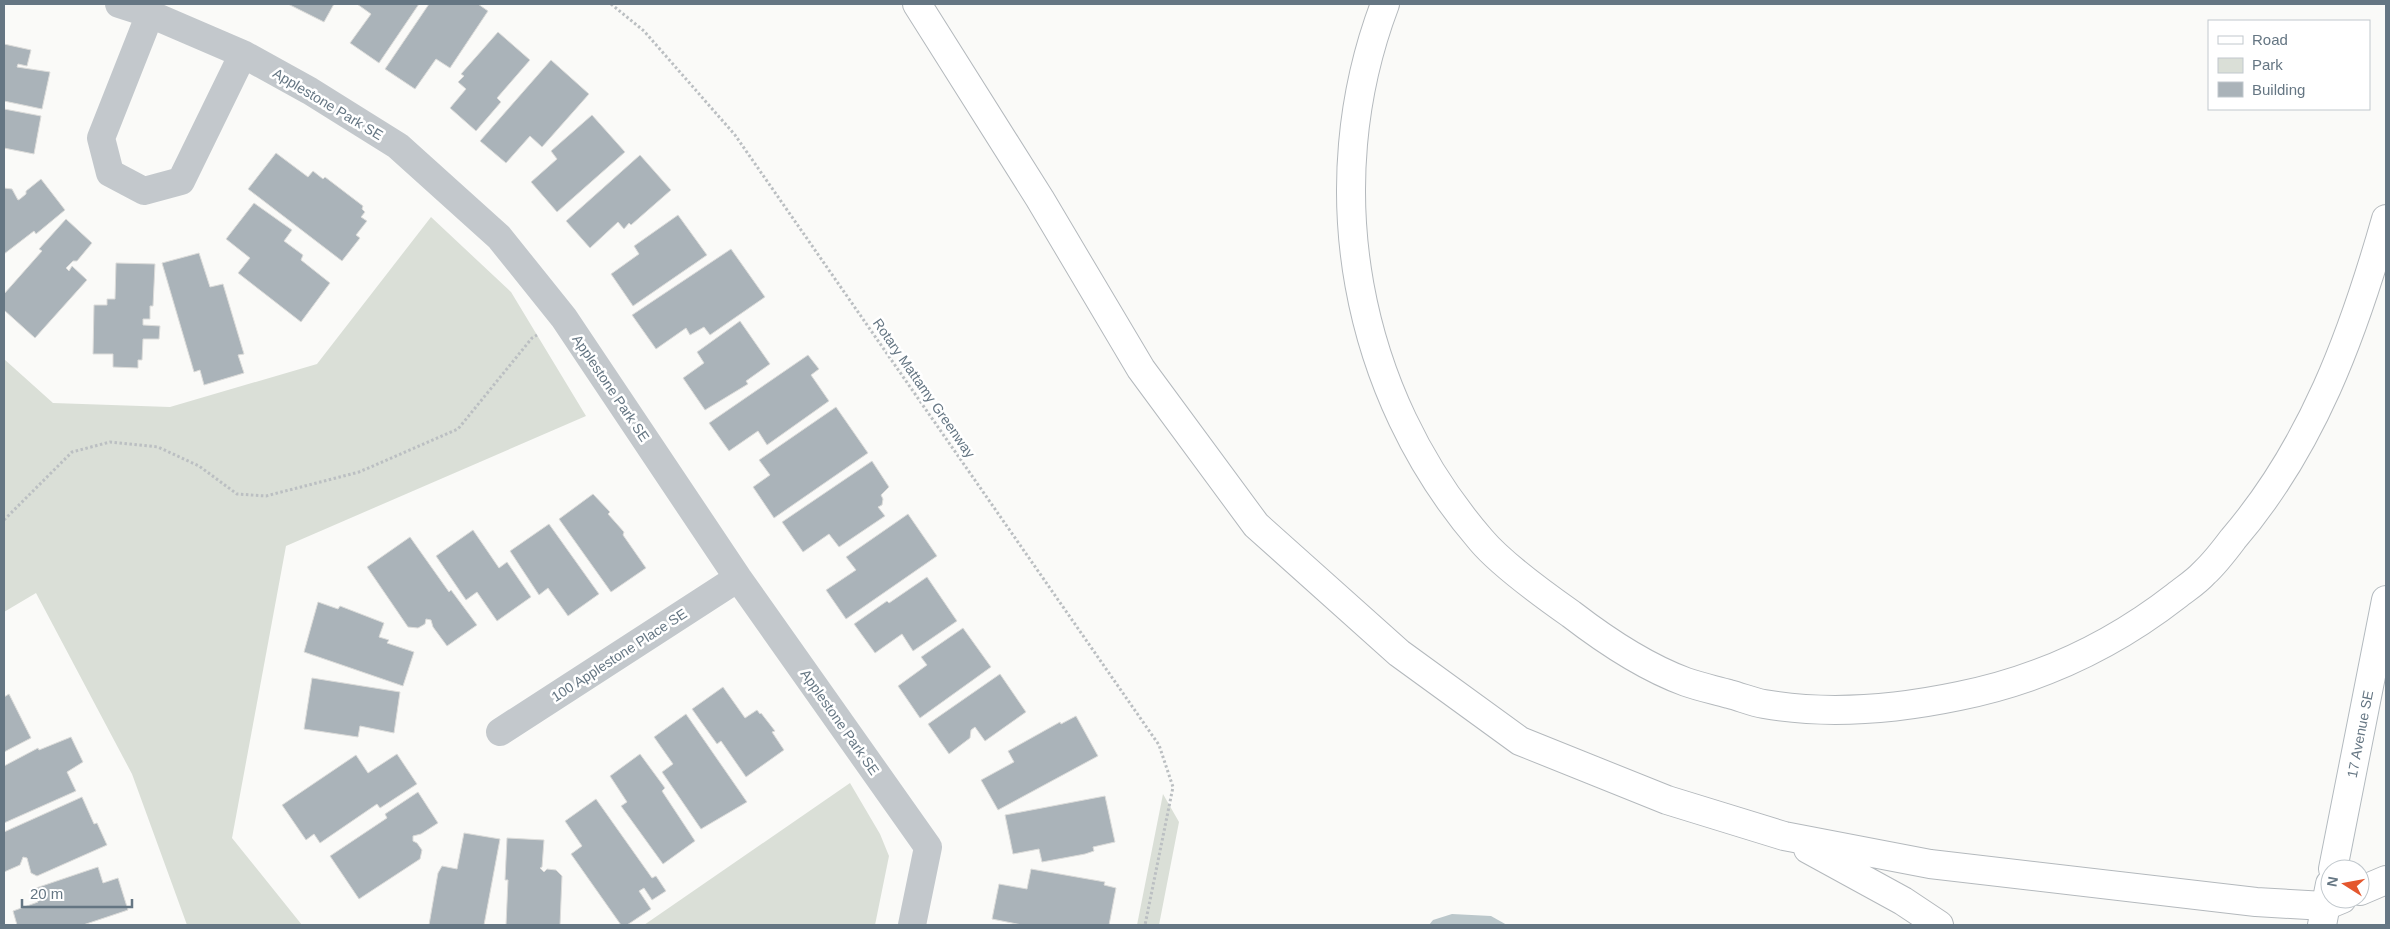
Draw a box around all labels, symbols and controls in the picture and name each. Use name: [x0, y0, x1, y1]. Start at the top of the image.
legend: [2208, 20, 2370, 110]
text: Road: [2252, 31, 2288, 48]
text: Park: [2252, 56, 2283, 73]
street label: Applestone Park SE: [270, 65, 386, 143]
text: Building: [2252, 81, 2305, 98]
street label: Rotary Mattamy Greenway: [870, 315, 978, 461]
street label: Applestone Park SE: [569, 332, 653, 444]
street label: 100 Applestone Place SE: [548, 605, 690, 705]
street label: Applestone Park SE: [798, 666, 882, 778]
street label: 17 Avenue SE: [2344, 689, 2376, 779]
north arrow: [2320, 859, 2370, 909]
text: N: [2323, 875, 2341, 888]
scale bar: [22, 876, 132, 908]
text: 20 m: [30, 885, 63, 902]

